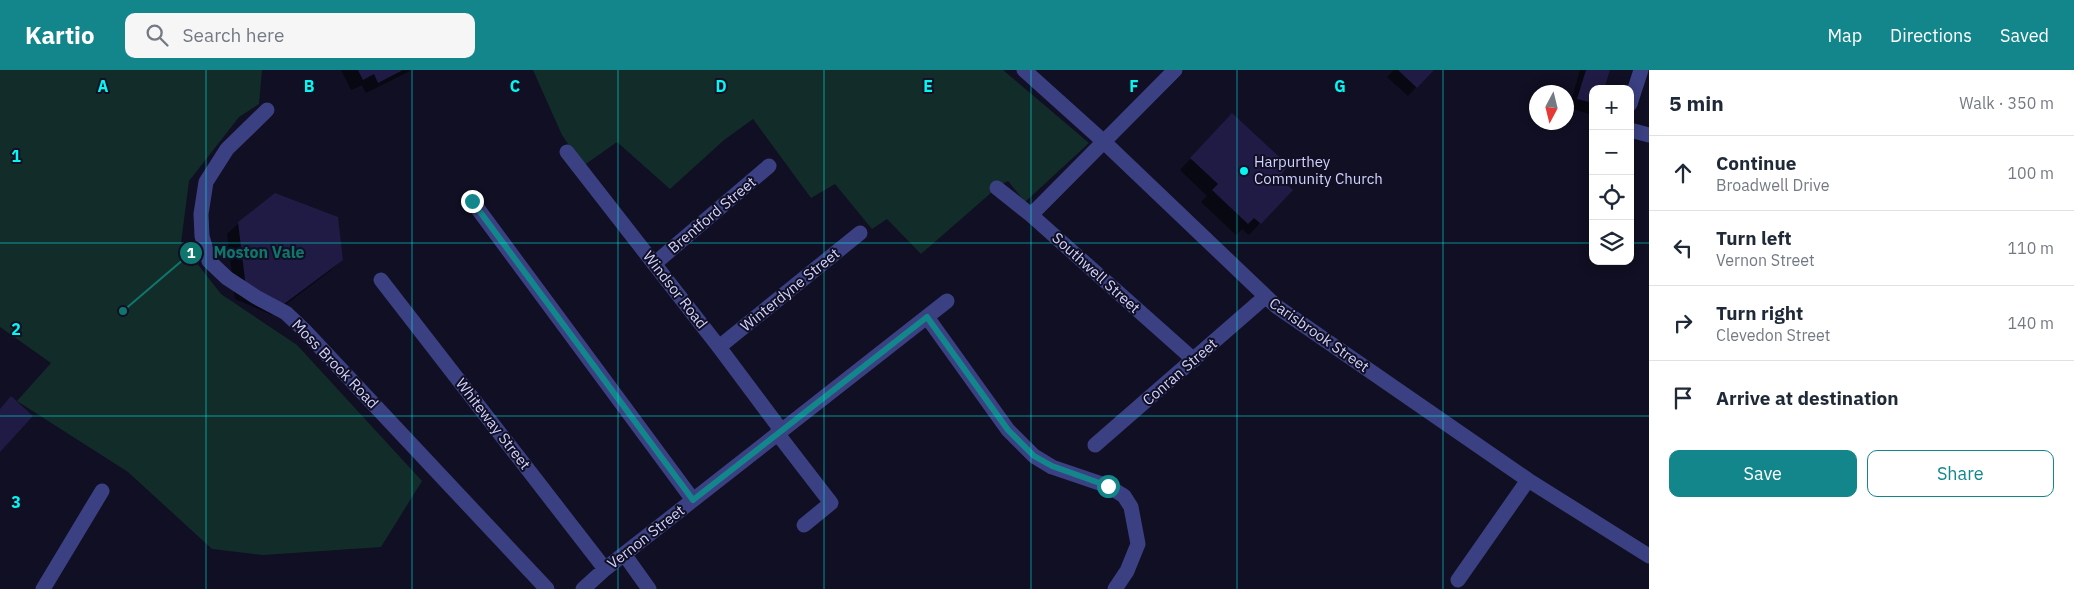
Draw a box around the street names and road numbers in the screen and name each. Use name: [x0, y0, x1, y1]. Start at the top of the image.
street label: Brentford Street: [664, 172, 760, 257]
street label: Southwell Street: [1048, 228, 1144, 317]
street label: Winterdyne Street: [736, 244, 843, 335]
street label: Windsor Road: [639, 247, 712, 332]
street label: Carisbrook Street: [1266, 293, 1373, 376]
street label: Moss Brook Road: [288, 315, 383, 412]
street label: Conran Street: [1138, 334, 1221, 409]
street label: Whiteway Street: [452, 374, 535, 473]
street label: Vernon Street: [603, 501, 688, 573]

